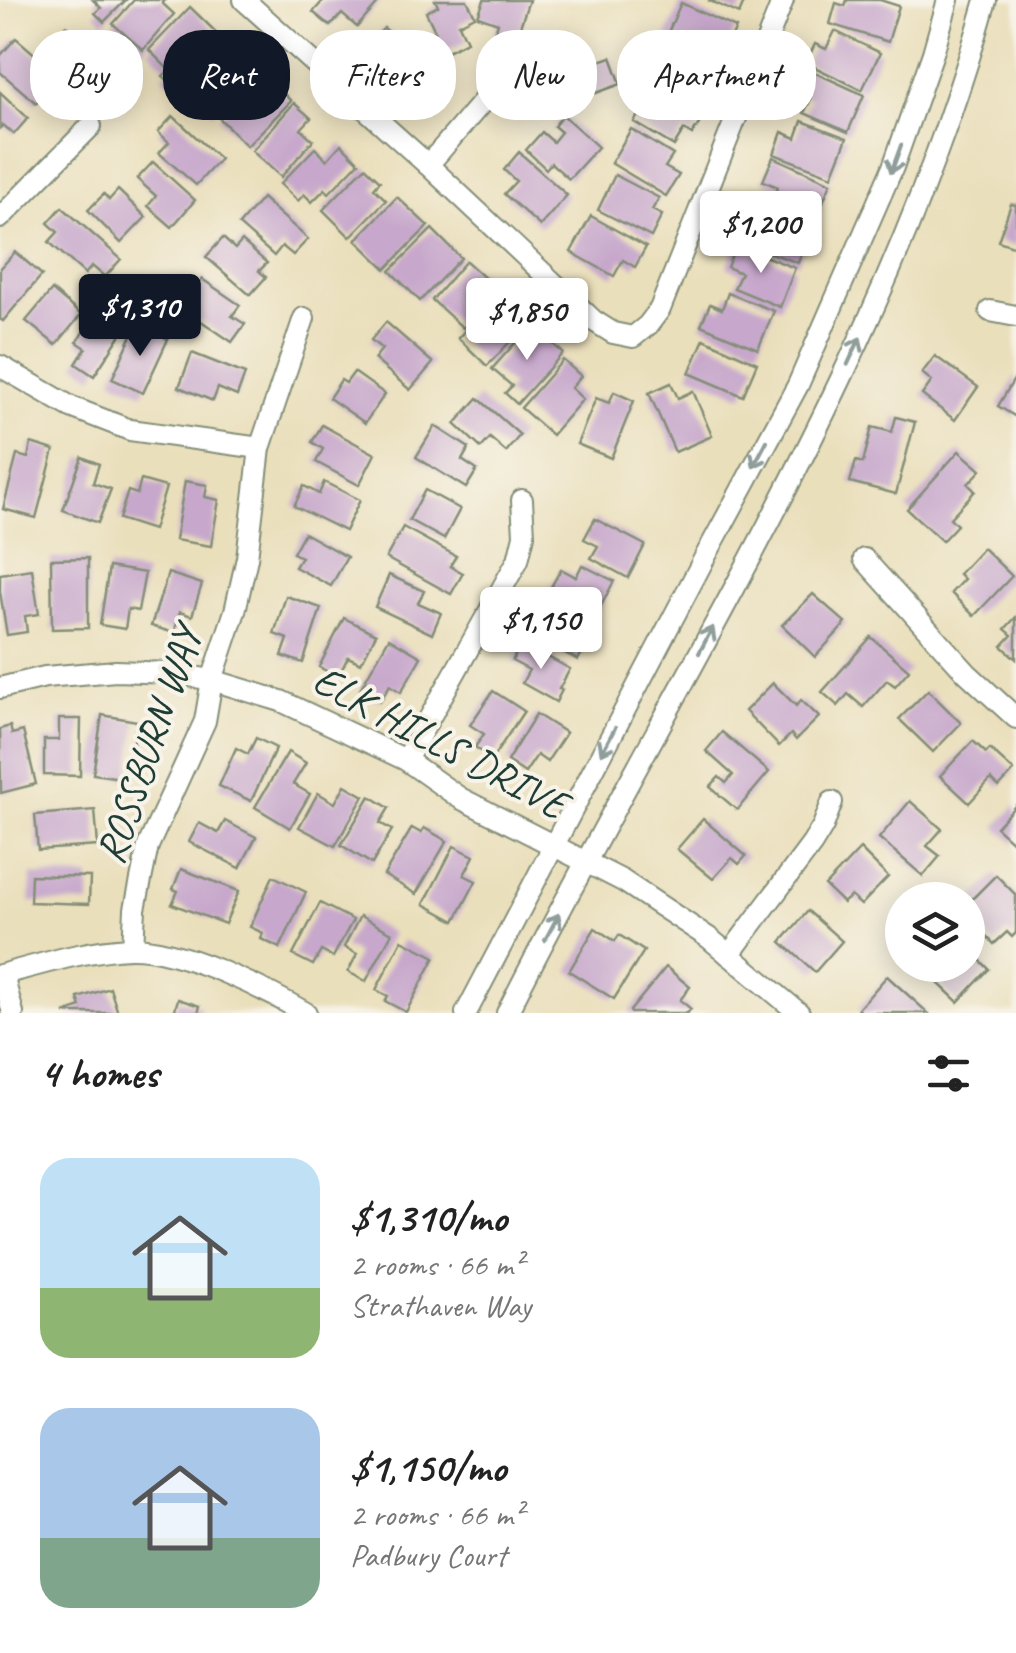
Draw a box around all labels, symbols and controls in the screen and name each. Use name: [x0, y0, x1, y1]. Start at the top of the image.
chip: Buy: [30, 30, 143, 120]
chip: Rent: [163, 30, 290, 120]
chip: Filters: [310, 30, 456, 120]
chip: New: [476, 30, 597, 120]
chip: Apartment: [617, 30, 816, 120]
one-way arrow: [885, 143, 903, 173]
pin: $1,200: [680, 191, 842, 276]
text: $1,200: [722, 203, 800, 244]
pin: $1,310: [59, 274, 221, 359]
pin: $1,850: [446, 278, 608, 363]
text: $1,310: [101, 286, 179, 327]
text: $1,850: [488, 290, 566, 331]
one-way arrow: [846, 336, 864, 367]
one-way arrow: [750, 439, 770, 468]
pin: $1,150: [460, 587, 622, 672]
text: $1,150: [502, 599, 580, 640]
street label: ROSSBURN WAY: [84, 614, 216, 870]
one-way arrow: [696, 626, 716, 656]
street label: ELK HILLS DRIVE: [304, 653, 580, 833]
one-way arrow: [598, 726, 617, 756]
map controls: [885, 882, 985, 982]
button: layers: [885, 882, 985, 982]
one-way arrow: [543, 913, 563, 942]
icon: filters: [921, 1046, 976, 1101]
text: 4 homes: [40, 1047, 159, 1100]
text: $1,310/mo: [350, 1191, 507, 1244]
icon: home: [120, 1198, 240, 1318]
text: 2 rooms · 66 m²: [350, 1244, 523, 1285]
text: Strathaven Way: [350, 1285, 531, 1326]
text: $1,150/mo: [350, 1441, 506, 1494]
icon: home: [120, 1448, 240, 1568]
text: 2 rooms · 66 m²: [350, 1494, 523, 1535]
text: Padbury Court: [350, 1535, 506, 1576]

